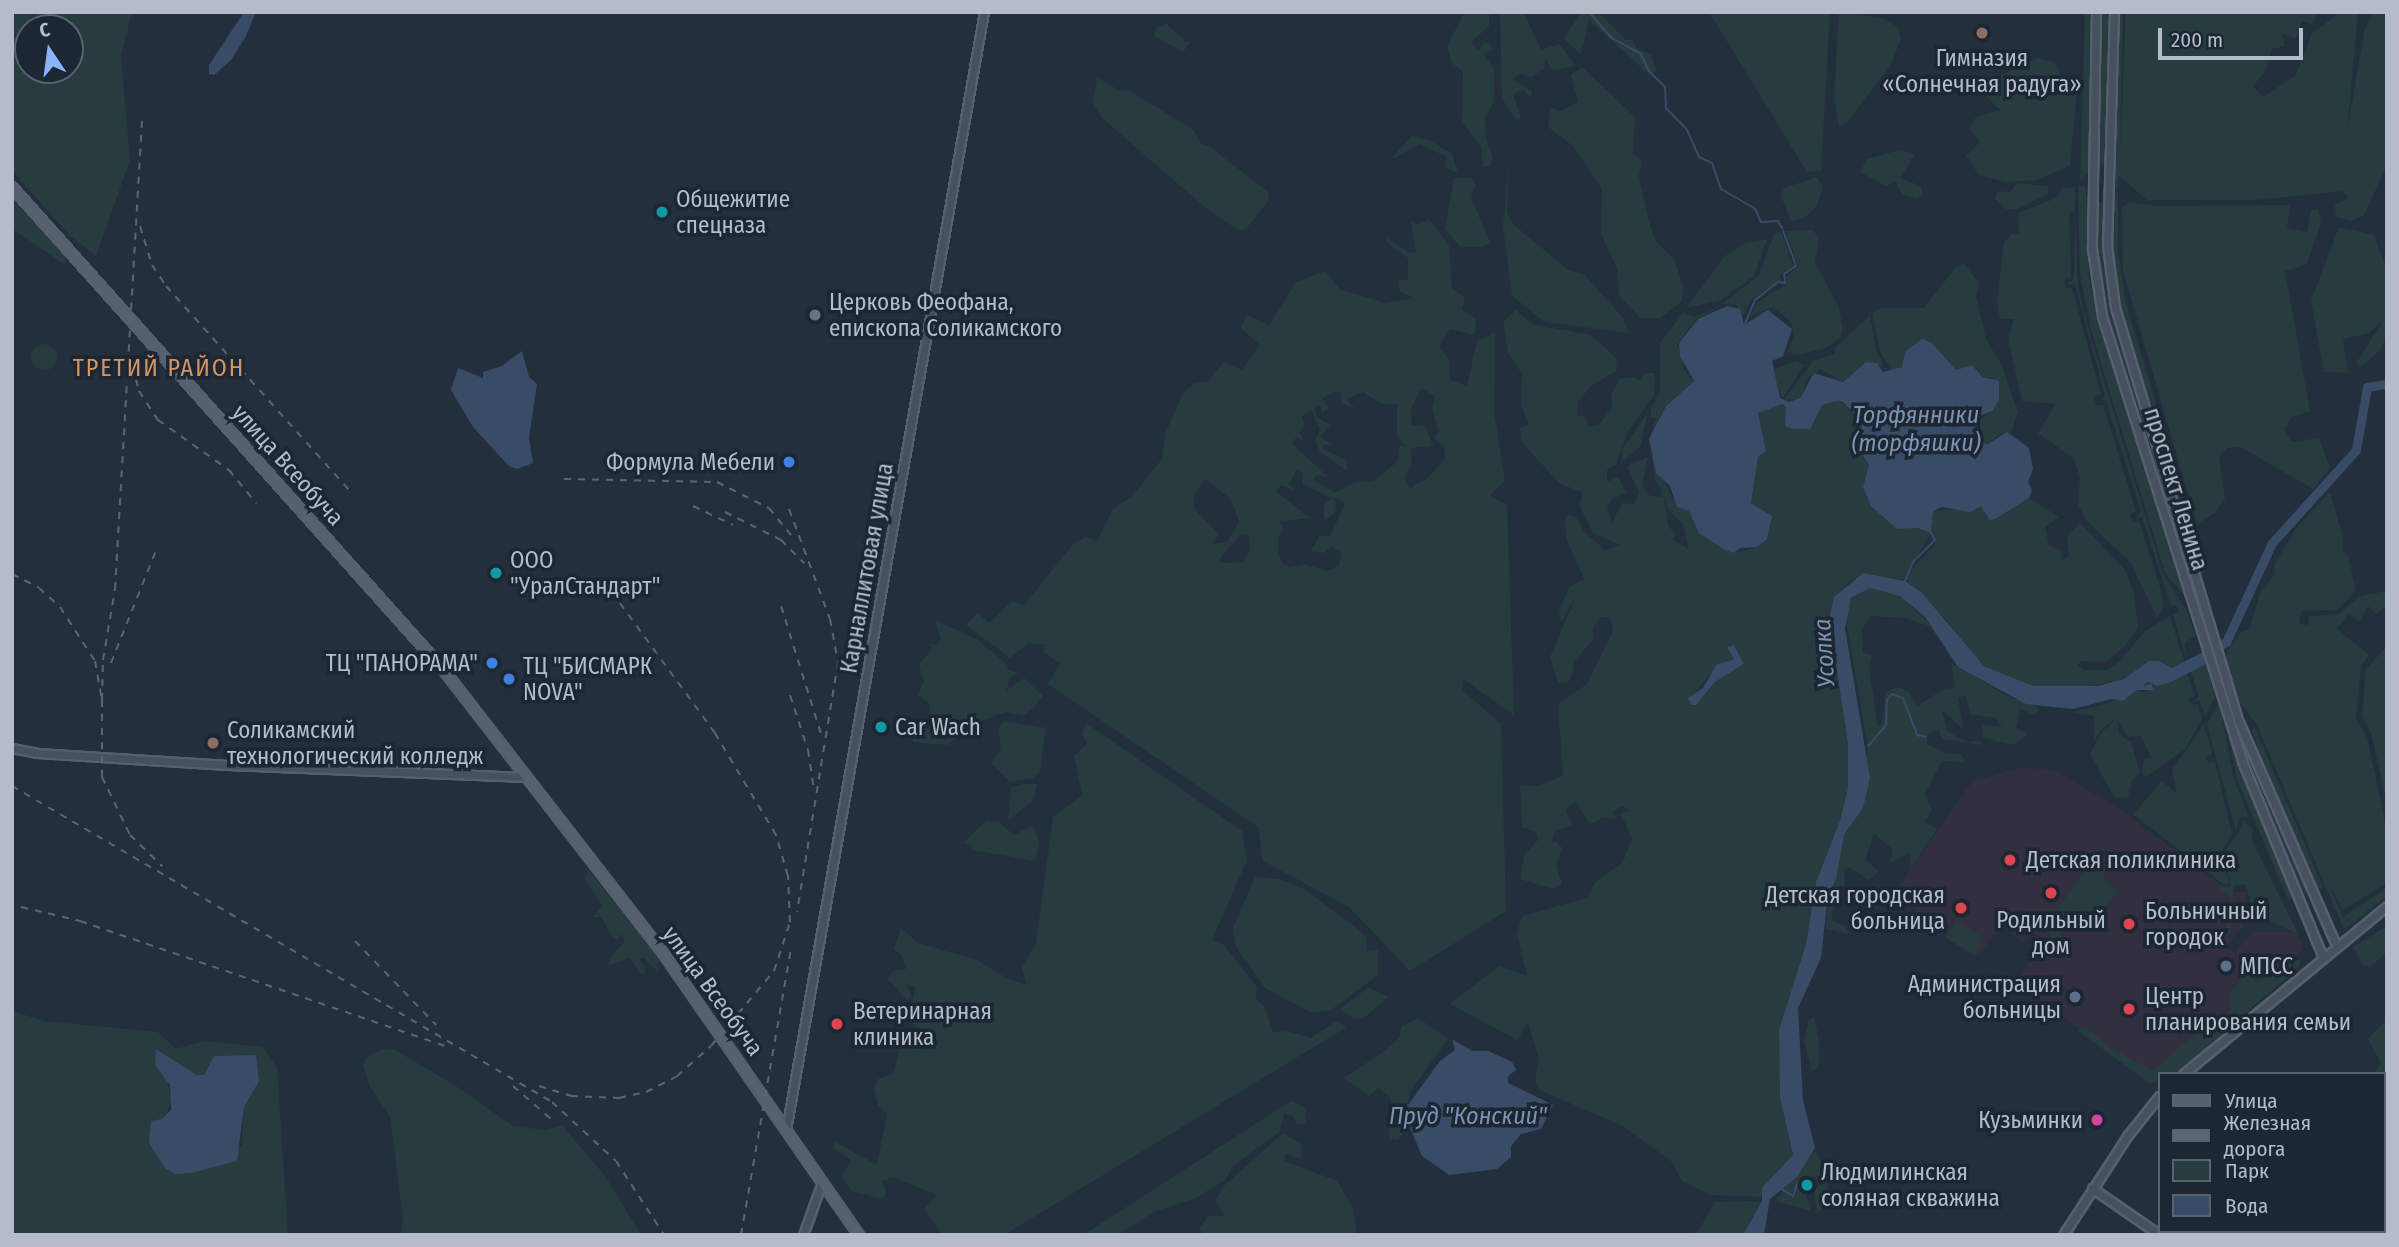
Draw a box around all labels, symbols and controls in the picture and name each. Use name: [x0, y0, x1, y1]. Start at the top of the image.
north arrow: [14, 14, 84, 84]
scale bar: [2161, 14, 2306, 58]
text: С: [37, 18, 52, 42]
marker: Гимназия «Солнечная радуга»: [1974, 25, 1990, 41]
text: 200 m: [2171, 27, 2223, 53]
place label: Гимназия «Солнечная радуга»: [1882, 44, 2082, 98]
place label: Общежитие спецназа: [676, 185, 790, 239]
marker: Общежитие спецназа: [654, 204, 670, 220]
place label: Церковь Феофана, епископа Соликамского: [829, 288, 1062, 342]
marker: Церковь Феофана, епископа Соликамского: [807, 307, 823, 323]
district label: ТРЕТИЙ РАЙОН: [74, 355, 244, 383]
street label: улица Всеобуча: [226, 399, 350, 531]
water label: Торфянники (торфяшки): [1851, 402, 1981, 458]
street label: проспект Ленина: [2138, 404, 2214, 574]
place label: Формула Мебели: [606, 448, 775, 476]
marker: Формула Мебели: [781, 454, 797, 470]
street label: Карналлитовая улица: [835, 461, 899, 675]
place label: ООО "УралСтандарт": [510, 546, 660, 600]
marker: ООО "УралСтандарт": [488, 565, 504, 581]
water label: Усолка: [1808, 618, 1842, 688]
place label: ТЦ "ПАНОРАМА": [326, 649, 478, 677]
place label: ТЦ "БИСМАРК NOVA": [523, 652, 652, 706]
marker: ТЦ "ПАНОРАМА": [484, 655, 500, 671]
marker: ТЦ "БИСМАРК NOVA": [501, 671, 517, 687]
place label: Car Wach: [895, 713, 981, 741]
place label: Соликамский технологический колледж: [227, 716, 483, 770]
marker: Car Wach: [873, 719, 889, 735]
marker: Соликамский технологический колледж: [205, 735, 221, 751]
place label: Детская поликлиника: [2026, 846, 2236, 874]
marker: Детская поликлиника: [2000, 850, 2020, 870]
place label: Детская городская больница: [1765, 881, 1945, 935]
marker: Родильный дом: [2041, 883, 2061, 903]
place label: Больничный городок: [2145, 897, 2267, 951]
marker: Детская городская больница: [1951, 898, 1971, 918]
place label: Родильный дом: [1996, 906, 2106, 960]
marker: Больничный городок: [2119, 914, 2139, 934]
street label: улица Всеобуча: [657, 921, 769, 1061]
place label: МПСС: [2240, 952, 2293, 980]
marker: МПСС: [2218, 958, 2234, 974]
place label: Администрация больницы: [1908, 970, 2061, 1024]
place label: Центр планирования семьи: [2145, 982, 2351, 1036]
marker: Администрация больницы: [2067, 989, 2083, 1005]
place label: Ветеринарная клиника: [853, 997, 992, 1051]
marker: Центр планирования семьи: [2119, 999, 2139, 1019]
marker: Ветеринарная клиника: [827, 1014, 847, 1034]
legend: [2158, 1072, 2385, 1233]
text: Улица: [2225, 1088, 2278, 1114]
water label: Пруд "Конский": [1389, 1103, 1547, 1131]
place label: Кузьминки: [1978, 1106, 2083, 1134]
text: Железная дорога: [2224, 1110, 2311, 1162]
marker: Кузьминки: [2089, 1112, 2105, 1128]
place label: Людмилинская соляная скважина: [1821, 1158, 2000, 1212]
text: Парк: [2225, 1158, 2269, 1184]
marker: Людмилинская соляная скважина: [1799, 1177, 1815, 1193]
text: Вода: [2225, 1193, 2268, 1219]

